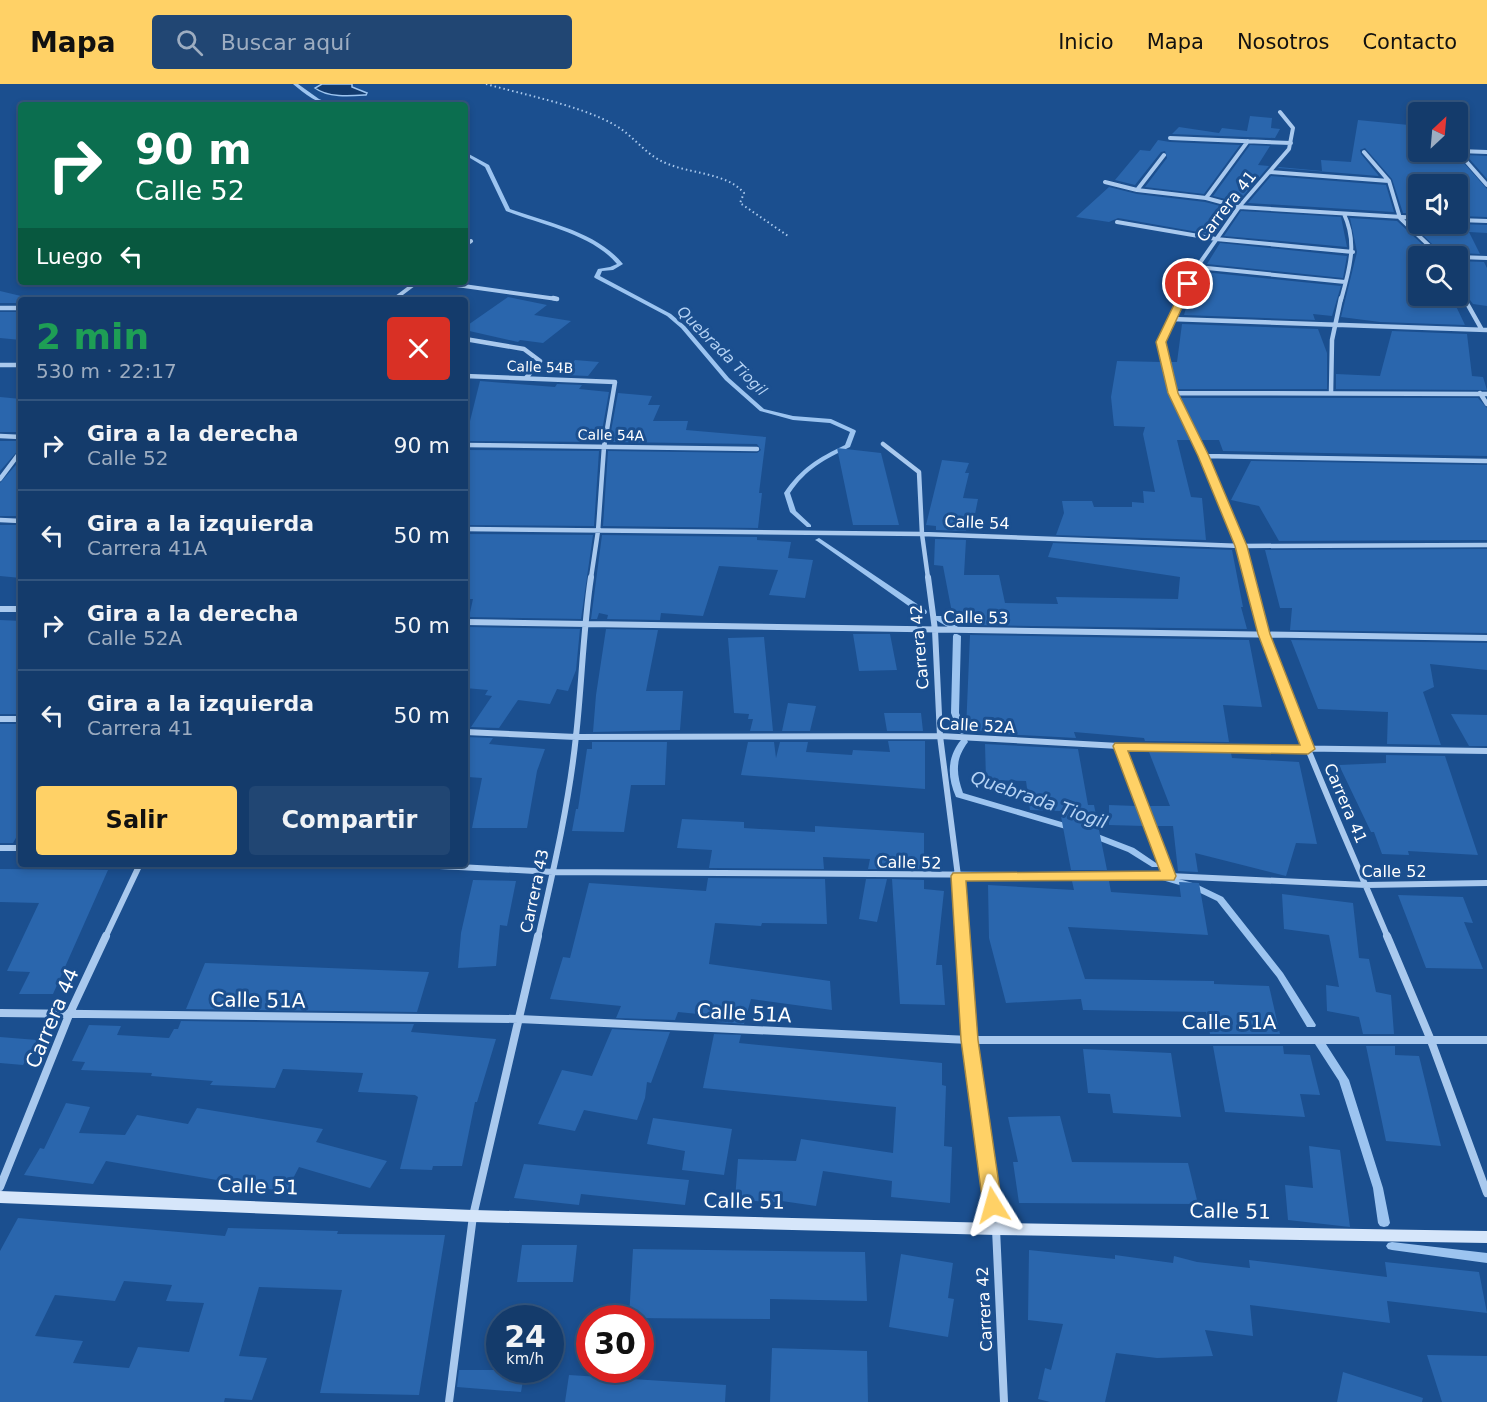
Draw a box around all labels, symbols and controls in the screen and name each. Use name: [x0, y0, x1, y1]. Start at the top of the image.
search box: [152, 15, 572, 69]
text: Mapa: [30, 26, 116, 59]
icon: search: [173, 26, 206, 59]
text: Buscar aquí: [221, 30, 350, 55]
text: Inicio: [1058, 30, 1114, 54]
text: Mapa: [1147, 30, 1204, 54]
text: Nosotros: [1237, 30, 1329, 54]
text: Contacto: [1362, 30, 1457, 54]
north arrow: [1408, 102, 1468, 162]
map controls: [1408, 102, 1468, 306]
text: 90 m: [135, 125, 252, 174]
icon: right: [36, 126, 114, 204]
street label: Carrera 41: [1193, 167, 1260, 246]
button: sound: [1408, 174, 1468, 234]
text: Calle 52: [135, 175, 245, 206]
icon: left: [115, 240, 148, 273]
text: Luego: [36, 244, 103, 269]
button: search: [1408, 246, 1468, 306]
pin: [1162, 258, 1213, 309]
icon: arrive: [1171, 267, 1204, 300]
water label: Quebrada Tiogil: [673, 302, 771, 400]
text: 2 min: [36, 316, 149, 357]
button: close: [387, 317, 450, 380]
street label: Calle 54B: [506, 358, 574, 376]
text: 530 m · 22:17: [36, 359, 177, 383]
text: Gira a la derecha: [87, 421, 299, 446]
street label: Calle 54A: [578, 426, 645, 444]
icon: right: [36, 429, 69, 462]
text: 90 m: [394, 433, 450, 458]
text: Calle 52: [87, 446, 168, 470]
text: Gira a la izquierda: [87, 511, 314, 536]
street label: Calle 54: [944, 512, 1010, 533]
icon: left: [36, 519, 69, 552]
text: 50 m: [394, 523, 450, 548]
text: Carrera 41A: [87, 536, 207, 560]
text: Gira a la derecha: [87, 601, 299, 626]
street label: Carrera 42: [906, 604, 933, 690]
street label: Calle 53: [943, 607, 1009, 628]
icon: right: [36, 609, 69, 642]
text: 50 m: [394, 613, 450, 638]
text: Calle 52A: [87, 626, 182, 650]
text: Gira a la izquierda: [87, 691, 314, 716]
icon: left: [36, 699, 69, 732]
text: 50 m: [394, 703, 450, 728]
street label: Calle 52A: [938, 714, 1016, 737]
text: Carrera 41: [87, 716, 193, 740]
street label: Carrera 41: [1320, 760, 1371, 846]
water label: Quebrada Tiogil: [968, 766, 1110, 833]
button: Salir: [36, 786, 237, 855]
button: Compartir: [249, 786, 450, 855]
street label: Carrera 43: [516, 847, 553, 935]
street label: Calle 52: [876, 852, 942, 873]
street label: Calle 52: [1361, 862, 1427, 881]
street label: Carrera 44: [20, 964, 84, 1072]
street label: Calle 51A: [210, 987, 306, 1013]
street label: Calle 51A: [696, 999, 792, 1027]
street label: Calle 51A: [1181, 1010, 1277, 1034]
street label: Calle 51: [217, 1173, 299, 1199]
position arrow: [961, 1173, 1025, 1237]
street label: Calle 51: [703, 1188, 785, 1214]
street label: Calle 51: [1189, 1198, 1271, 1224]
street label: Carrera 42: [973, 1266, 996, 1352]
speed limit sign: 30: [576, 1305, 654, 1383]
text: 24: [504, 1319, 546, 1354]
text: km/h: [506, 1350, 544, 1368]

